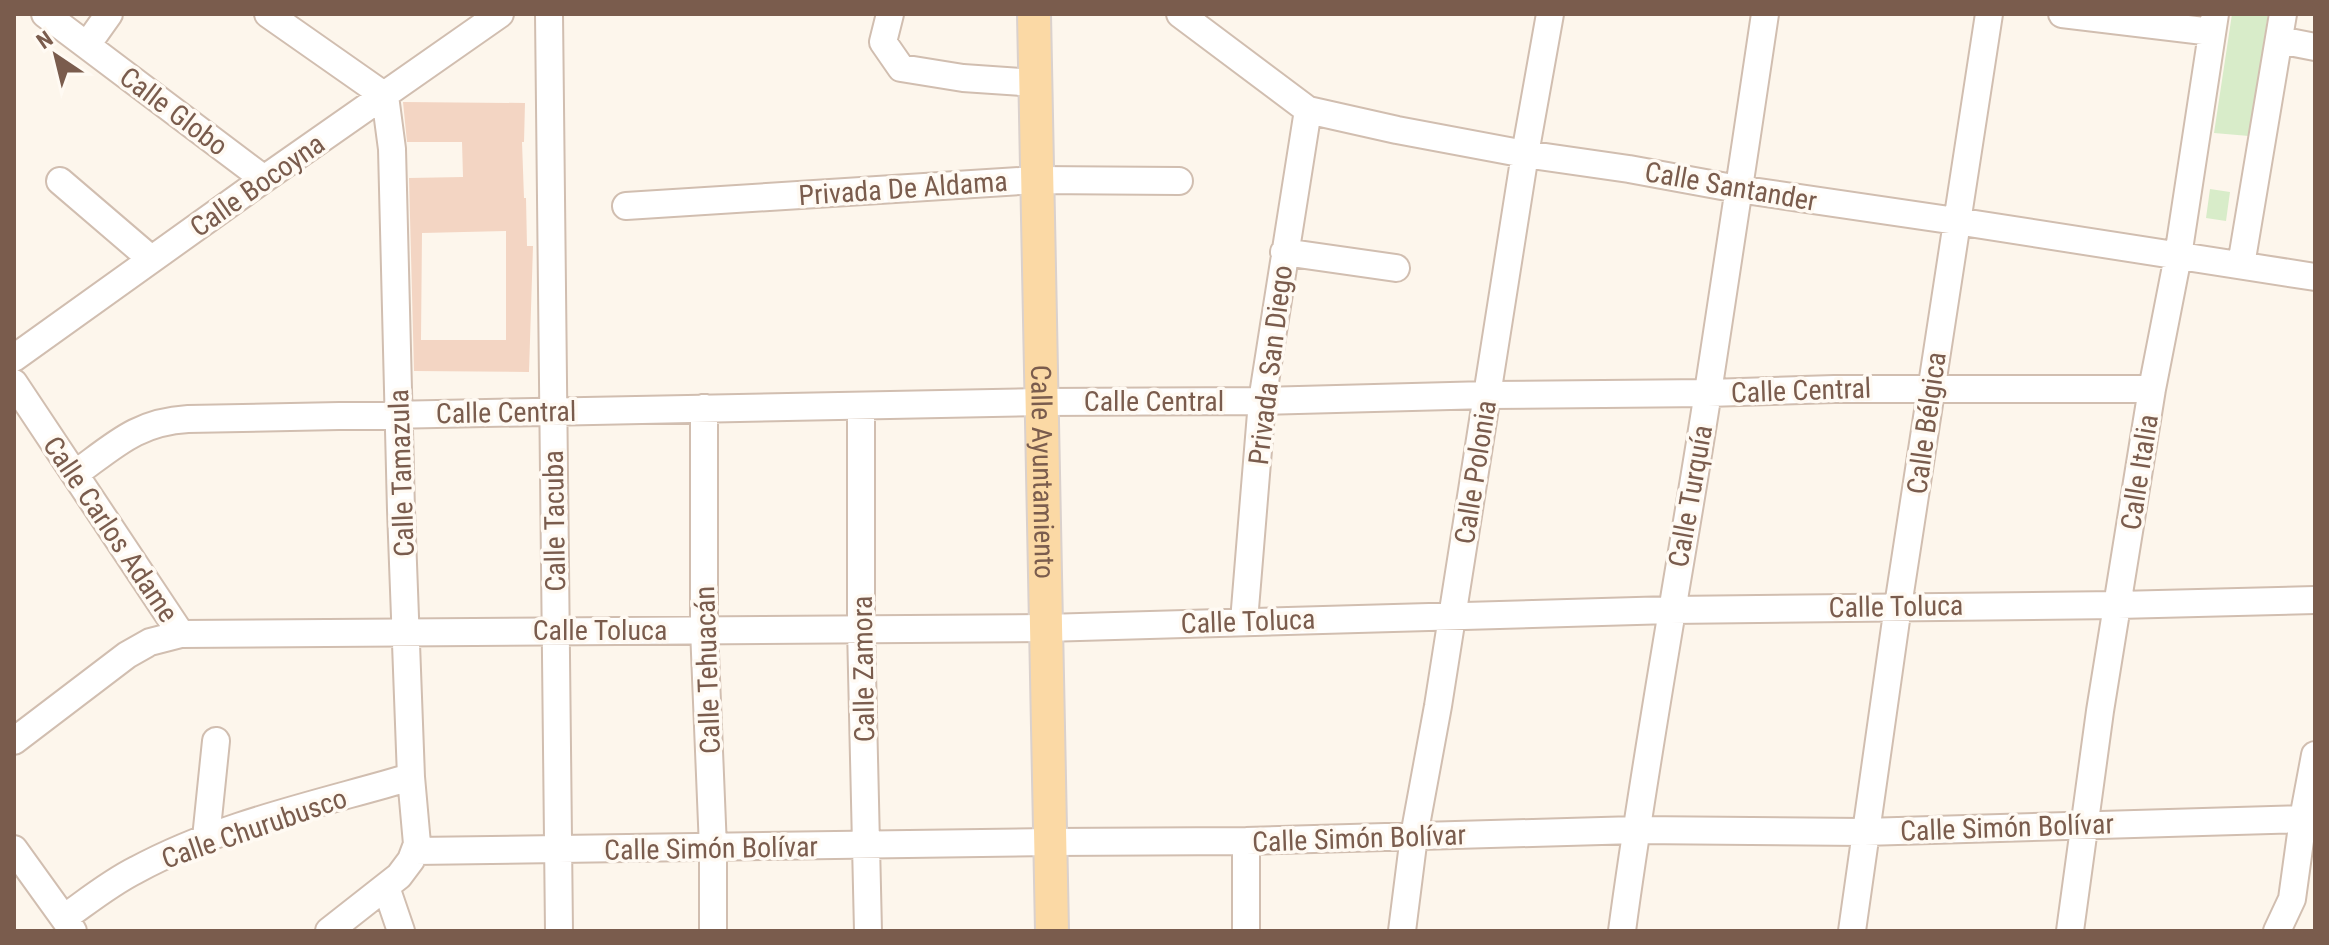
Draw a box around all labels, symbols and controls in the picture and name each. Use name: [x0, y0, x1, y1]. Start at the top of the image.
north arrow: [16, 16, 96, 96]
text: N: [32, 26, 58, 54]
street label: Calle Globo: [113, 60, 234, 163]
street label: Calle Bocoyna: [184, 127, 331, 244]
street label: Calle Santander: [1642, 155, 1819, 218]
street label: Privada De Aldama: [797, 165, 1009, 212]
street label: Privada San Diego: [1242, 263, 1299, 467]
street label: Calle Bélgica: [1900, 350, 1953, 496]
street label: Calle Ayuntamiento: [1024, 365, 1061, 579]
street label: Calle Central: [1730, 372, 1872, 409]
street label: Calle Central: [1084, 385, 1224, 418]
street label: Calle Tamazula: [382, 389, 421, 557]
street label: Calle Central: [436, 395, 576, 430]
street label: Calle Polonia: [1448, 398, 1503, 546]
street label: Calle Italia: [2114, 412, 2165, 532]
street label: Calle Turquía: [1662, 422, 1719, 570]
street label: Calle Carlos Adame: [36, 430, 185, 628]
street label: Calle Tacuba: [537, 450, 572, 592]
street label: Calle Tehuacán: [688, 586, 727, 754]
street label: Calle Toluca: [1828, 589, 1964, 624]
street label: Calle Zamora: [846, 596, 881, 742]
street label: Calle Toluca: [1180, 603, 1316, 640]
street label: Calle Toluca: [533, 614, 667, 647]
street label: Calle Churubusco: [157, 781, 351, 876]
street label: Calle Simón Bolívar: [1900, 807, 2114, 848]
street label: Calle Simón Bolívar: [1252, 818, 1466, 859]
street label: Calle Simón Bolívar: [604, 830, 818, 867]

